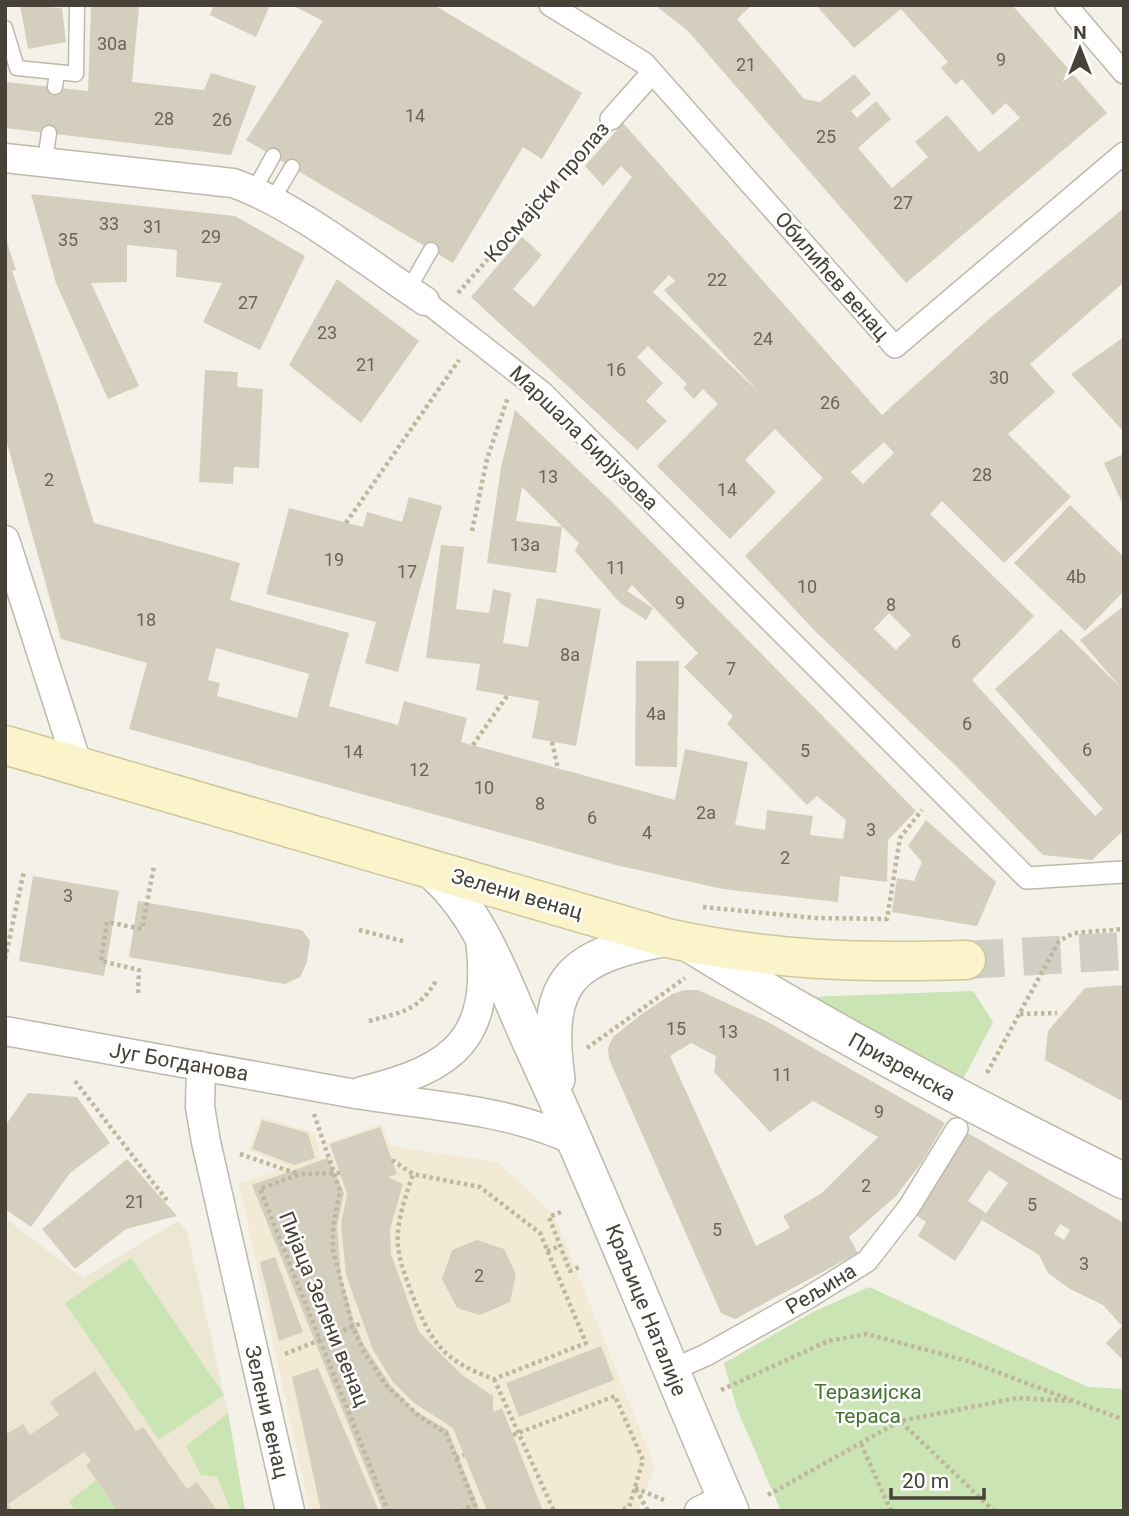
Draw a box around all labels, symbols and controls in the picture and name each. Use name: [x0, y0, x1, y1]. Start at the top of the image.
north arrow: [1045, 14, 1115, 84]
text: N: [1073, 21, 1087, 44]
house number: 30a: [97, 33, 127, 54]
house number: 9: [996, 49, 1006, 70]
house number: 21: [736, 54, 756, 75]
house number: 14: [405, 105, 425, 126]
house number: 28: [154, 108, 174, 129]
house number: 26: [212, 109, 232, 130]
street label: Космајски пролаз: [480, 117, 614, 267]
house number: 25: [816, 126, 836, 147]
house number: 27: [893, 192, 913, 213]
street label: Обилићев венац: [770, 207, 894, 345]
house number: 33: [99, 213, 119, 234]
house number: 31: [143, 216, 163, 237]
house number: 29: [201, 226, 221, 247]
house number: 35: [58, 229, 78, 250]
house number: 22: [707, 269, 727, 290]
house number: 27: [238, 292, 258, 313]
house number: 23: [317, 322, 337, 343]
house number: 24: [753, 328, 773, 349]
house number: 21: [356, 354, 376, 375]
house number: 16: [606, 359, 626, 380]
street label: Маршала Бирјузова: [505, 361, 663, 515]
house number: 30: [989, 367, 1009, 388]
house number: 26: [820, 392, 840, 413]
house number: 28: [972, 464, 992, 485]
house number: 13: [538, 466, 558, 487]
house number: 2: [44, 469, 54, 490]
house number: 14: [717, 479, 737, 500]
house number: 13a: [510, 534, 540, 555]
house number: 19: [324, 549, 344, 570]
house number: 11: [606, 557, 626, 578]
house number: 17: [397, 561, 417, 582]
house number: 4b: [1066, 566, 1086, 587]
house number: 10: [797, 576, 817, 597]
house number: 9: [675, 592, 685, 613]
house number: 8: [886, 594, 896, 615]
house number: 18: [136, 609, 156, 630]
house number: 6: [951, 631, 961, 652]
house number: 8a: [560, 644, 580, 665]
house number: 7: [726, 658, 736, 679]
house number: 4a: [646, 703, 666, 724]
house number: 6: [962, 713, 972, 734]
house number: 6: [1082, 739, 1092, 760]
house number: 5: [800, 740, 810, 761]
house number: 14: [343, 741, 363, 762]
house number: 12: [409, 759, 429, 780]
house number: 10: [474, 777, 494, 798]
house number: 8: [535, 793, 545, 814]
house number: 2a: [696, 802, 716, 823]
house number: 6: [587, 807, 597, 828]
house number: 3: [866, 819, 876, 840]
house number: 4: [642, 822, 652, 843]
house number: 2: [780, 847, 790, 868]
street label: Зелени венац: [449, 864, 585, 924]
house number: 3: [63, 885, 73, 906]
house number: 15: [666, 1018, 686, 1039]
house number: 13: [718, 1021, 738, 1042]
street label: Призренска: [844, 1028, 960, 1106]
street label: Југ Богданова: [108, 1038, 250, 1086]
house number: 11: [772, 1064, 792, 1085]
house number: 9: [874, 1101, 884, 1122]
house number: 2: [861, 1175, 871, 1196]
house number: 21: [125, 1191, 145, 1212]
house number: 5: [1027, 1194, 1037, 1215]
street label: Пијаца Зелени венац: [274, 1208, 374, 1410]
house number: 5: [712, 1219, 722, 1240]
street label: Краљице Наталије: [601, 1221, 691, 1399]
house number: 3: [1079, 1253, 1089, 1274]
street label: Рељина: [782, 1259, 860, 1319]
house number: 2: [474, 1265, 484, 1286]
street label: Зелени венац: [240, 1343, 294, 1481]
park label: Теразијска тераса: [814, 1380, 922, 1428]
scale bar: [891, 1456, 984, 1500]
text: 20 m: [902, 1469, 949, 1493]

